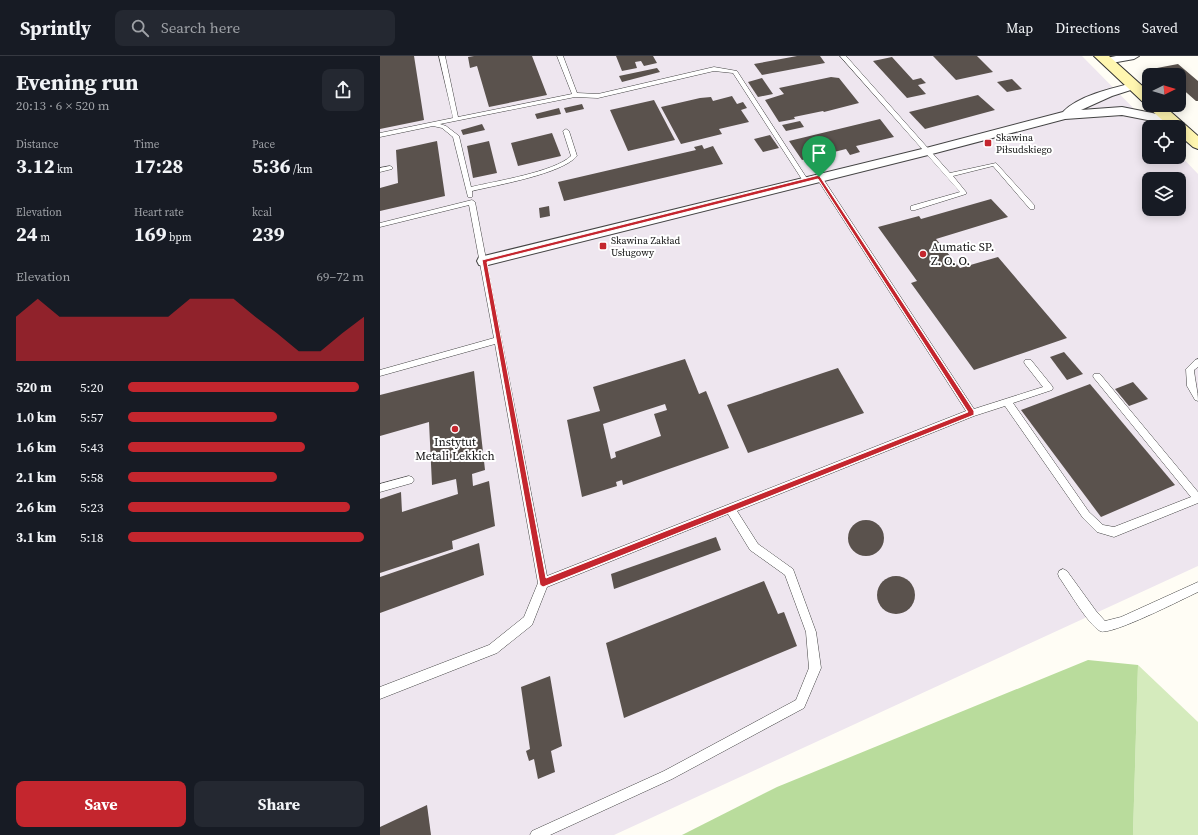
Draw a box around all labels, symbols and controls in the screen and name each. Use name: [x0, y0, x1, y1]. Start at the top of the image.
search box: [115, 10, 395, 46]
text: Sprintly: [20, 15, 91, 41]
icon: search: [129, 17, 151, 39]
text: Search here: [161, 17, 240, 38]
text: Map: [1006, 18, 1033, 38]
text: Directions: [1055, 18, 1120, 38]
text: Saved: [1142, 18, 1178, 38]
text: Evening run: [16, 67, 139, 97]
north arrow: [1142, 68, 1186, 112]
map controls: [1142, 68, 1186, 216]
button: share: [322, 69, 364, 111]
text: 20:13 · 6 × 520 m: [16, 97, 110, 114]
button: locate: [1142, 120, 1186, 164]
place label: Skawina Piłsudskiego: [996, 131, 1053, 156]
pin: [802, 136, 836, 177]
text: Distance: [16, 137, 59, 152]
text: Time: [134, 137, 159, 152]
text: Pace: [252, 137, 275, 152]
marker: Skawina Piłsudskiego: [983, 138, 993, 148]
icon: arrive: [808, 142, 830, 164]
text: 3.12: [16, 152, 55, 180]
text: 17:28: [134, 152, 183, 180]
text: 5:36: [252, 152, 291, 180]
text: km: [55, 162, 73, 177]
text: /km: [291, 162, 313, 177]
button: layers: [1142, 172, 1186, 216]
text: Elevation: [16, 205, 62, 220]
text: Heart rate: [134, 205, 184, 220]
text: kcal: [252, 205, 272, 220]
text: 24: [16, 220, 38, 248]
text: 169: [134, 220, 167, 248]
text: 239: [252, 220, 285, 248]
text: m: [38, 230, 50, 245]
text: bpm: [167, 230, 192, 245]
place label: Skawina Zakład Usługowy: [611, 234, 681, 259]
place label: Aumatic SP. Z. O. O.: [931, 239, 994, 269]
marker: Skawina Zakład Usługowy: [598, 241, 608, 251]
marker: Aumatic SP. Z. O. O.: [918, 249, 928, 259]
text: Elevation: [16, 268, 70, 285]
text: 69–72 m: [317, 268, 364, 285]
text: 520 m: [16, 379, 52, 396]
text: 5:20: [80, 379, 103, 396]
text: 1.0 km: [16, 409, 56, 426]
text: 5:57: [80, 409, 103, 426]
marker: Instytut Metali Lekkich: [450, 424, 460, 434]
place label: Instytut Metali Lekkich: [415, 434, 495, 464]
text: 1.6 km: [16, 439, 56, 456]
text: 5:43: [80, 439, 103, 456]
text: 2.1 km: [16, 469, 56, 486]
text: 5:58: [80, 469, 103, 486]
text: 2.6 km: [16, 499, 56, 516]
text: 5:23: [80, 499, 103, 516]
text: 3.1 km: [16, 529, 56, 546]
text: 5:18: [80, 529, 103, 546]
button: Save: [16, 781, 186, 827]
button: Share: [194, 781, 364, 827]

